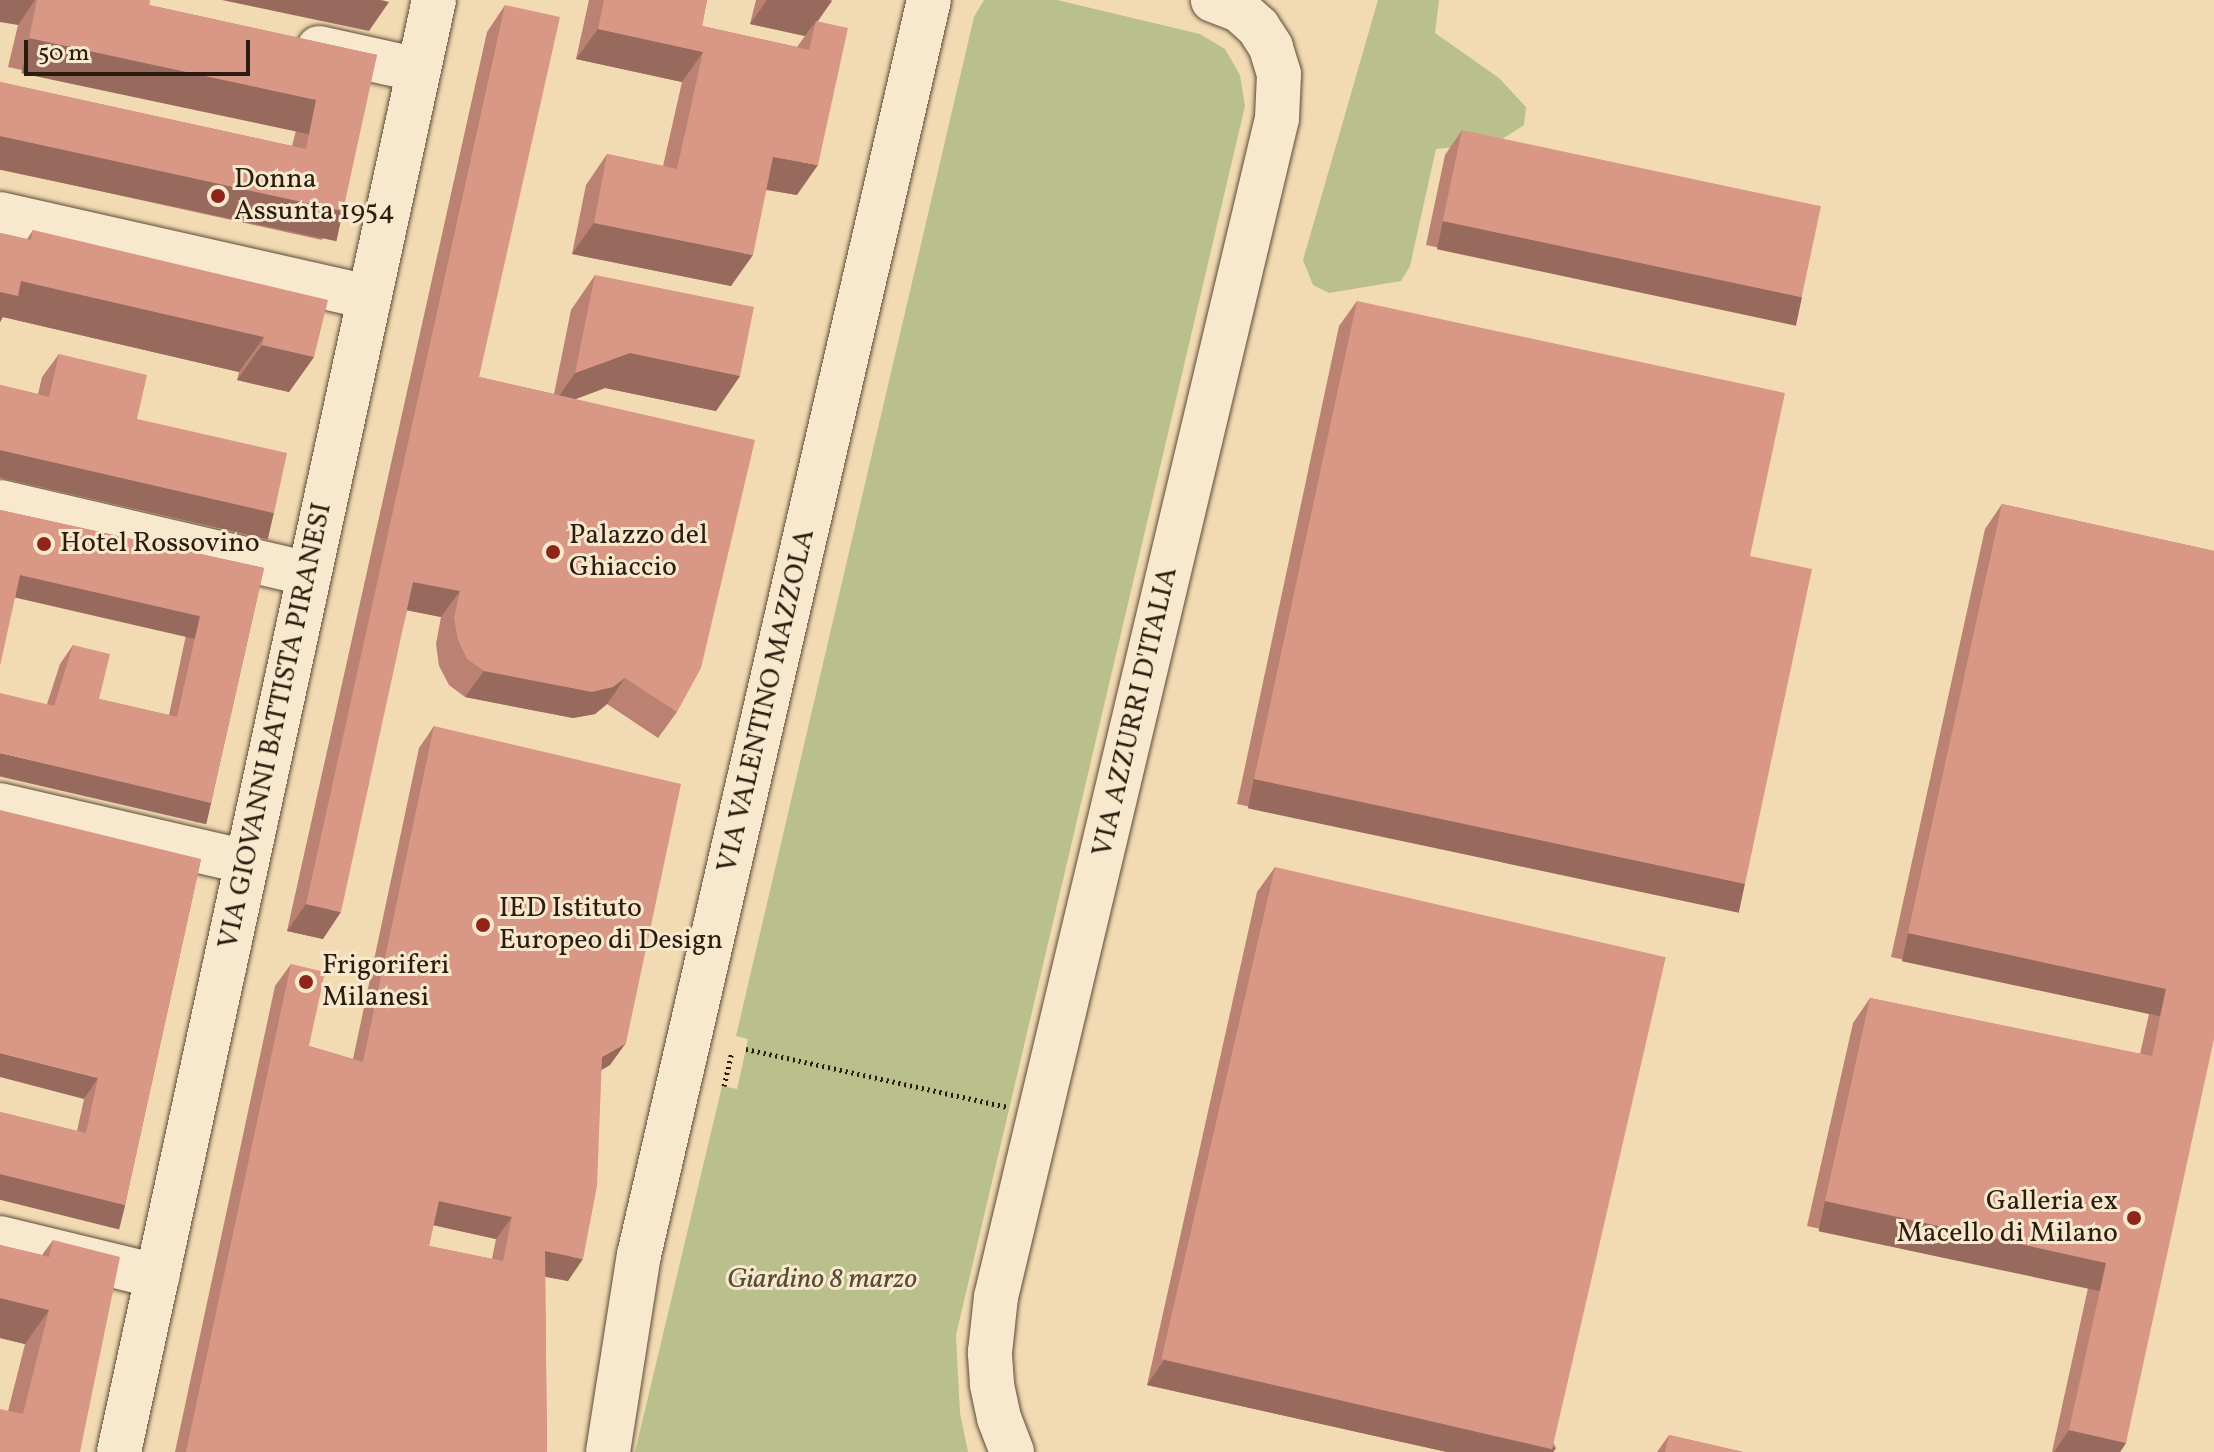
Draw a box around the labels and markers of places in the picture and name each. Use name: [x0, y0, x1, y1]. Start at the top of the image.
place label: Donna Assunta 1954: [234, 163, 395, 229]
marker: Donna Assunta 1954: [209, 187, 227, 205]
place label: Palazzo del Ghiaccio: [569, 519, 708, 585]
place label: Hotel Rossovino: [60, 527, 260, 561]
marker: Hotel Rossovino: [35, 535, 53, 553]
marker: Palazzo del Ghiaccio: [544, 543, 562, 561]
place label: IED Istituto Europeo di Design: [499, 892, 723, 958]
marker: IED Istituto Europeo di Design: [474, 916, 492, 934]
place label: Frigoriferi Milanesi: [322, 949, 449, 1015]
marker: Frigoriferi Milanesi: [297, 973, 315, 991]
place label: Galleria ex Macello di Milano: [1897, 1185, 2118, 1251]
marker: Galleria ex Macello di Milano: [2125, 1209, 2143, 1227]

